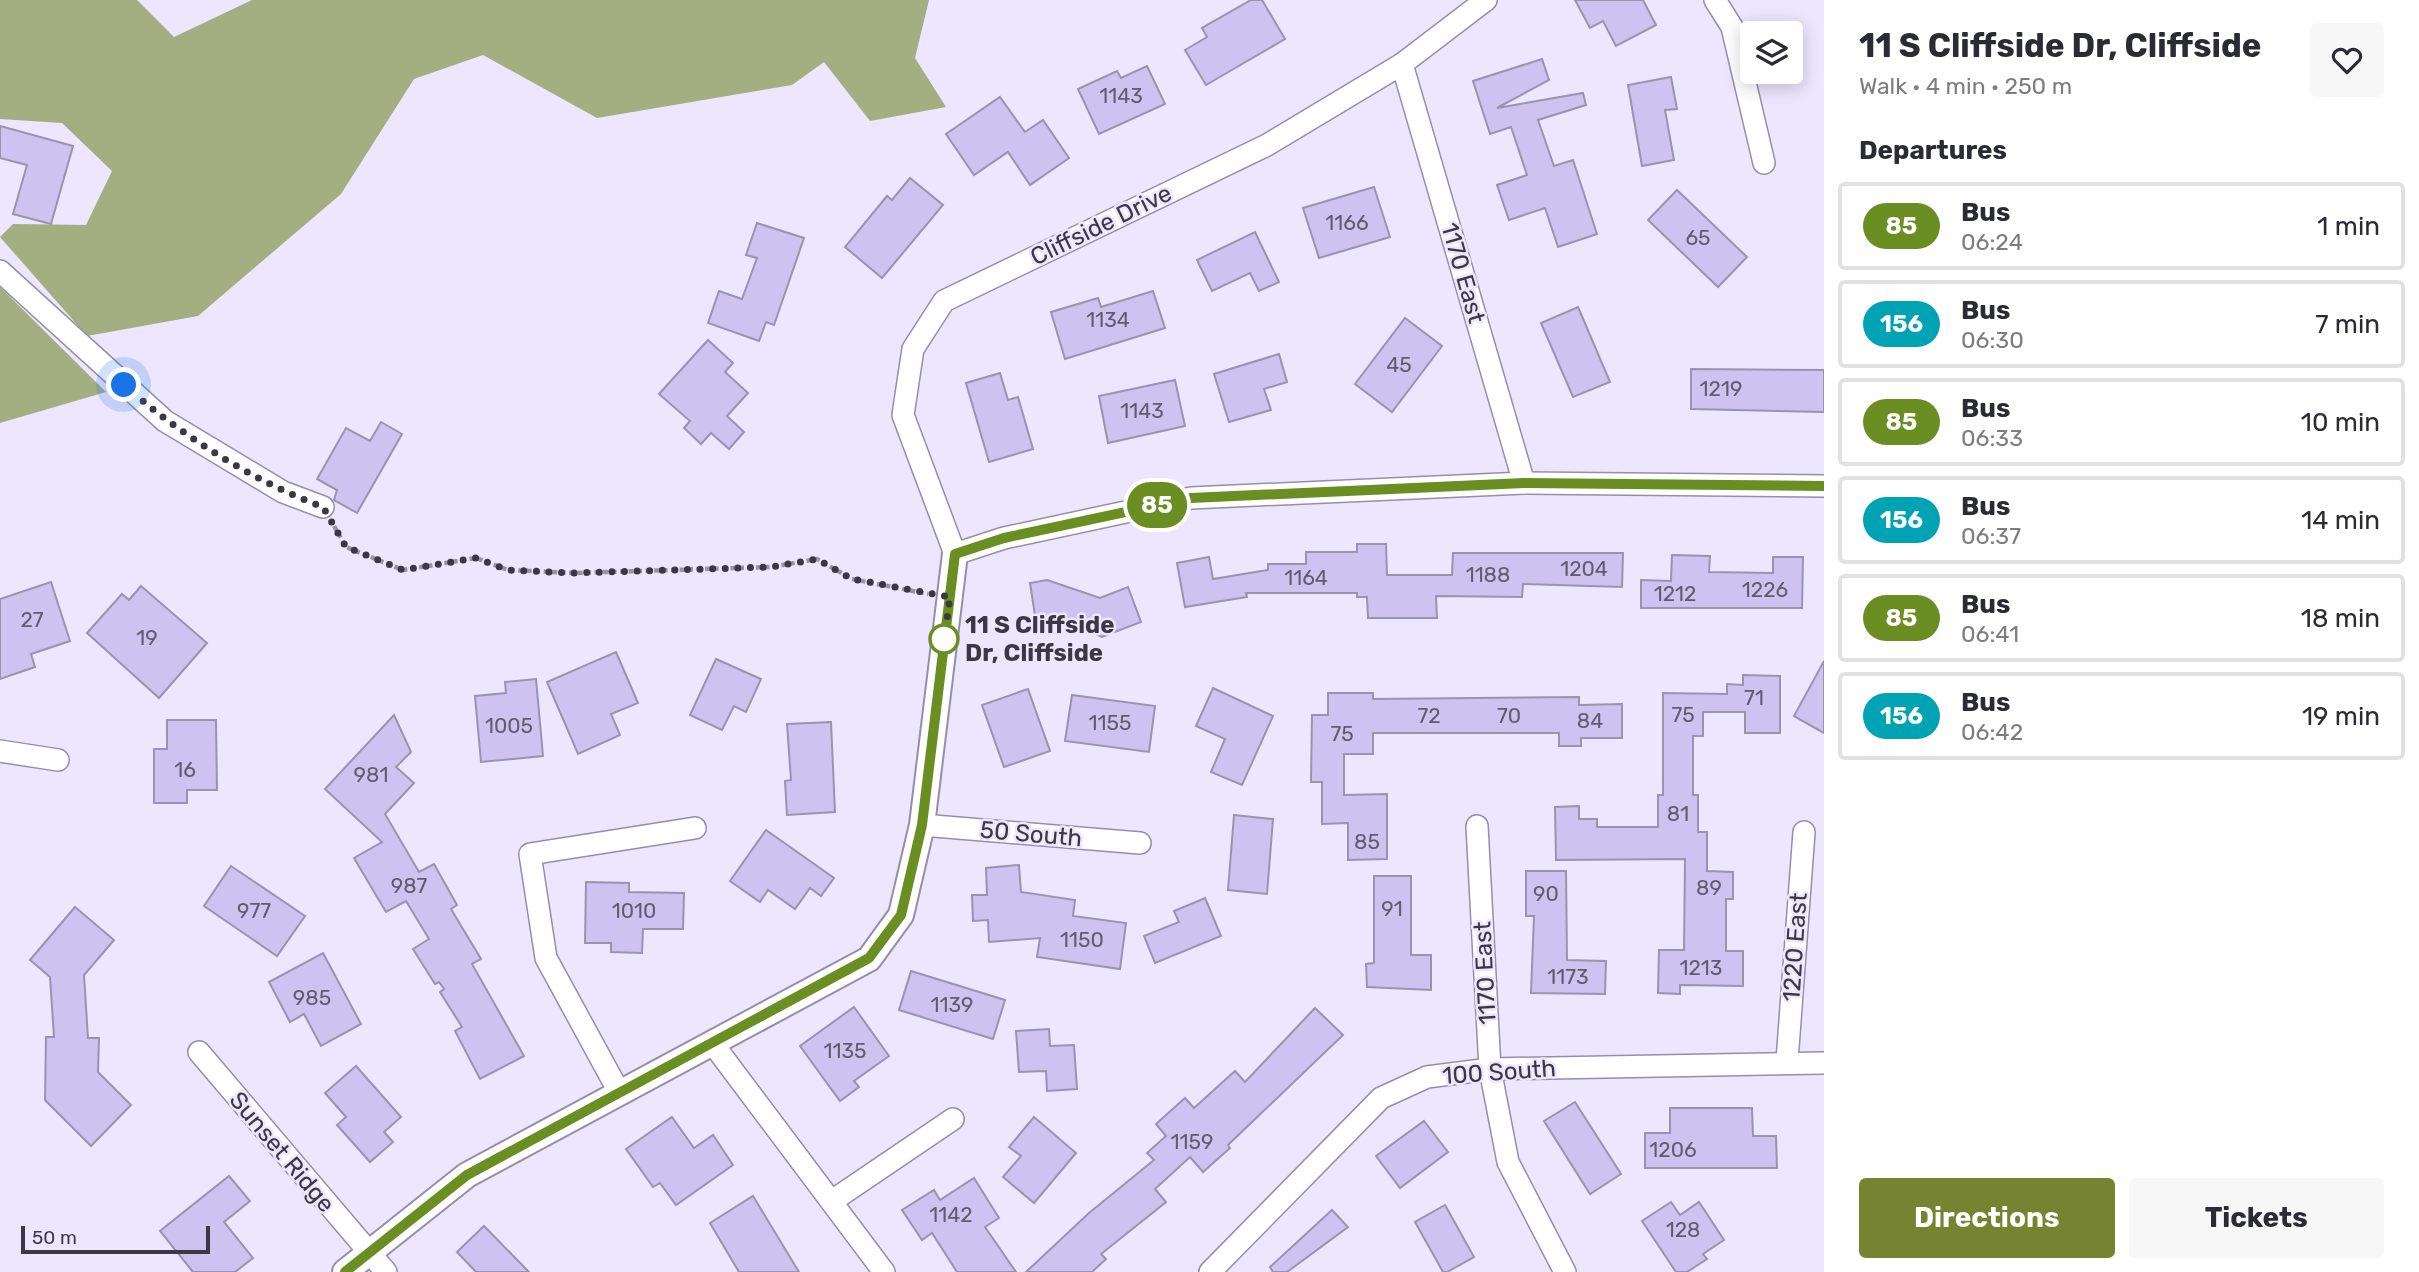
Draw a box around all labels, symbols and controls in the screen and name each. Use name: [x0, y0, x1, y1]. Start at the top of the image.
map controls: [1740, 21, 1803, 84]
button: layers: [1740, 21, 1803, 84]
button: heart: [2310, 23, 2384, 97]
text: 11 S Cliffside Dr, Cliffside: [1859, 26, 2261, 65]
text: Walk · 4 min · 250 m: [1859, 72, 2072, 100]
house number: 1143: [1099, 83, 1143, 108]
text: Departures: [1859, 135, 2007, 166]
street label: Cliffside Drive: [1026, 179, 1176, 271]
text: Bus: [1961, 197, 2010, 228]
house number: 1166: [1325, 210, 1369, 235]
text: 1 min: [2317, 211, 2380, 242]
text: 85: [1886, 212, 1917, 240]
street label: 1170 East: [1435, 219, 1491, 327]
house number: 65: [1685, 225, 1711, 250]
text: 06:24: [1961, 228, 2023, 256]
text: Bus: [1961, 295, 2010, 326]
house number: 1134: [1086, 307, 1130, 332]
text: 7 min: [2315, 309, 2380, 340]
text: 156: [1880, 310, 1923, 338]
text: 06:30: [1961, 326, 2024, 354]
house number: 45: [1386, 352, 1412, 377]
your location: [106, 367, 141, 402]
house number: 1219: [1700, 376, 1742, 401]
text: Bus: [1961, 393, 2010, 424]
house number: 1143: [1120, 398, 1164, 423]
text: 10 min: [2301, 407, 2380, 438]
text: 85: [1886, 408, 1917, 436]
text: 06:33: [1961, 424, 2023, 452]
line badge: 85: [1126, 482, 1188, 528]
text: 85: [1141, 491, 1173, 519]
text: Bus: [1961, 491, 2010, 522]
text: 14 min: [2301, 505, 2380, 536]
text: 156: [1880, 506, 1923, 534]
text: 06:37: [1961, 522, 2021, 550]
house number: 1204: [1560, 556, 1608, 581]
house number: 1188: [1466, 562, 1510, 587]
house number: 1164: [1284, 565, 1328, 590]
house number: 1226: [1742, 577, 1788, 602]
house number: 1212: [1654, 581, 1696, 606]
text: Bus: [1961, 589, 2010, 620]
text: 18 min: [2301, 603, 2380, 634]
text: 85: [1886, 604, 1917, 632]
house number: 27: [20, 607, 44, 632]
place label: 11 S Cliffside Dr, Cliffside: [965, 611, 1114, 667]
text: 06:41: [1961, 620, 2019, 648]
marker: 11 S Cliffside Dr, Cliffside: [929, 624, 959, 654]
house number: 19: [136, 625, 158, 650]
house number: 71: [1744, 685, 1764, 710]
text: Bus: [1961, 687, 2010, 718]
text: 19 min: [2302, 701, 2380, 732]
house number: 75: [1671, 702, 1695, 727]
text: 156: [1880, 702, 1923, 730]
house number: 72: [1417, 703, 1441, 728]
house number: 70: [1497, 703, 1521, 728]
house number: 84: [1577, 708, 1603, 733]
house number: 1155: [1089, 710, 1131, 735]
house number: 1005: [485, 713, 533, 738]
text: 06:42: [1961, 718, 2023, 746]
house number: 75: [1330, 721, 1354, 746]
house number: 16: [174, 757, 196, 782]
house number: 981: [354, 762, 388, 787]
house number: 81: [1667, 801, 1689, 826]
street label: 50 South: [979, 816, 1083, 852]
house number: 85: [1354, 829, 1380, 854]
house number: 987: [391, 873, 428, 898]
house number: 89: [1696, 875, 1722, 900]
house number: 90: [1533, 881, 1559, 906]
street label: 1220 East: [1777, 892, 1813, 1002]
house number: 91: [1381, 896, 1403, 921]
house number: 977: [237, 898, 271, 923]
house number: 1010: [612, 898, 656, 923]
street label: 1170 East: [1468, 921, 1502, 1025]
house number: 1150: [1060, 927, 1104, 952]
house number: 1213: [1680, 955, 1722, 980]
house number: 1173: [1547, 964, 1589, 989]
house number: 985: [293, 985, 331, 1010]
house number: 1139: [930, 992, 974, 1017]
house number: 1135: [823, 1038, 867, 1063]
street label: 100 South: [1441, 1054, 1557, 1090]
street label: Sunset Ridge: [224, 1086, 340, 1218]
house number: 1159: [1171, 1129, 1213, 1154]
house number: 1206: [1649, 1137, 1697, 1162]
button: Directions: [1859, 1178, 2115, 1258]
button: Tickets: [2129, 1178, 2384, 1258]
house number: 1142: [929, 1202, 973, 1227]
house number: 128: [1666, 1217, 1700, 1242]
scale bar: [21, 1223, 210, 1255]
text: 50 m: [32, 1226, 77, 1249]

